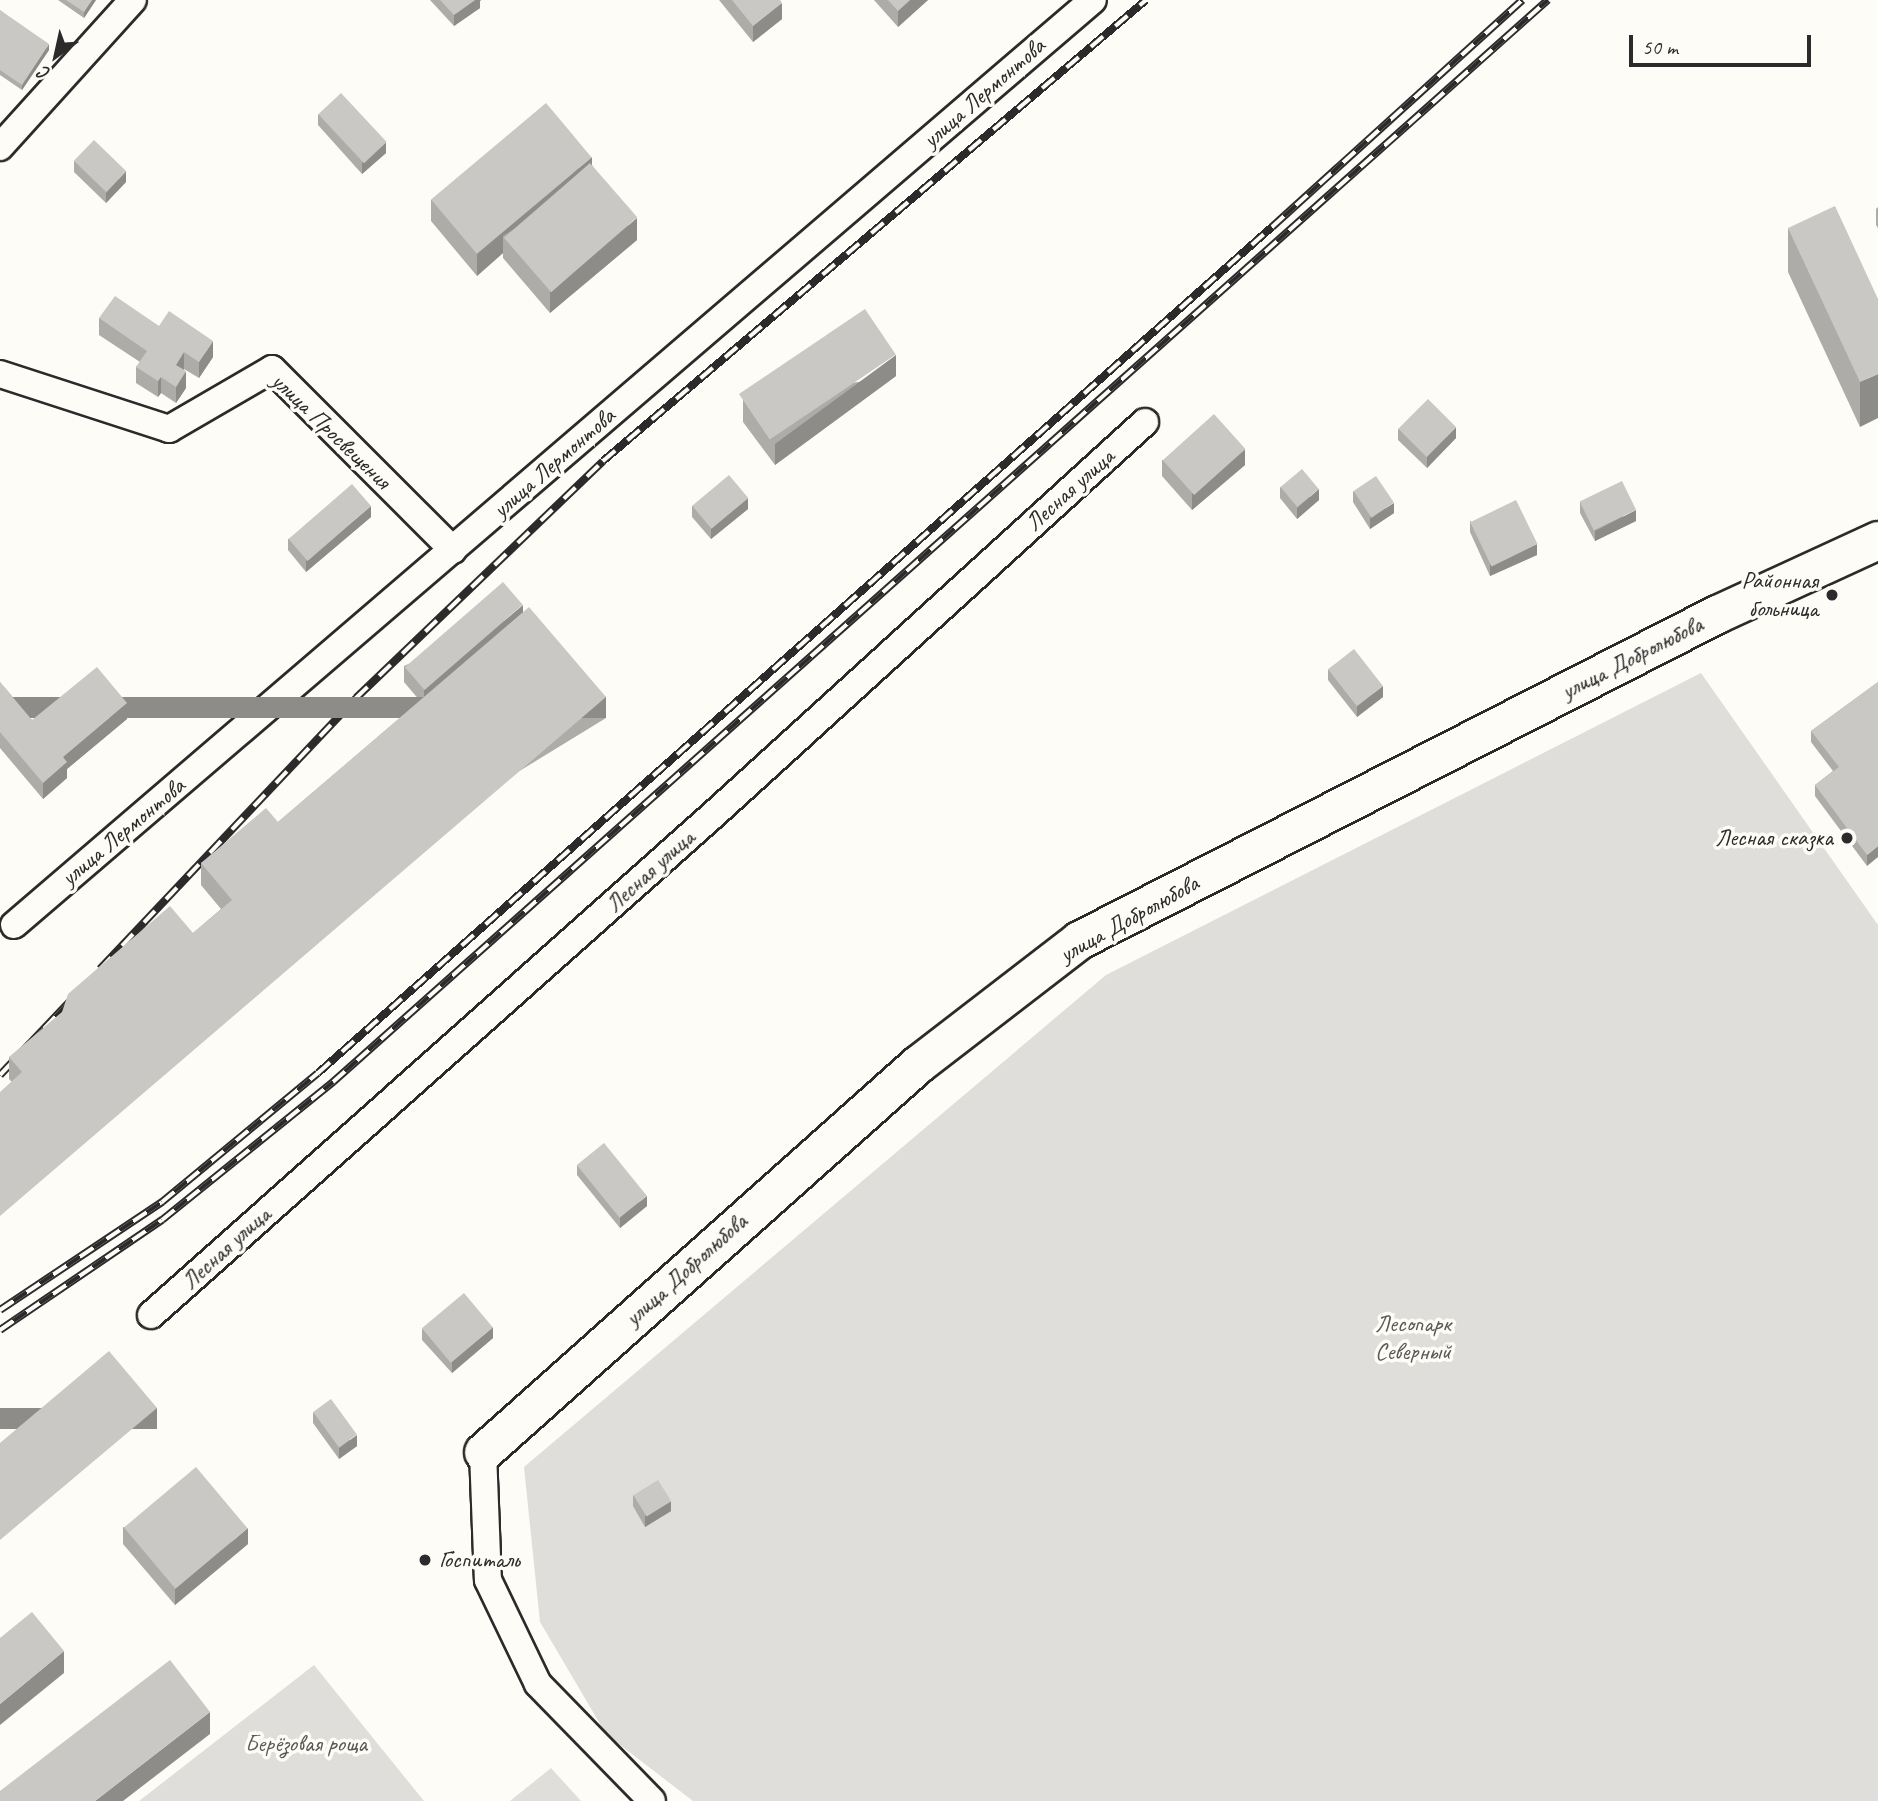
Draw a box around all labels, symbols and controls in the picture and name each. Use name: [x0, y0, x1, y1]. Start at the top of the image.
north arrow: [21, 21, 91, 91]
scale bar: [1633, 21, 1815, 65]
street label: улица Лермонтова: [917, 32, 1051, 154]
text: 50 m: [1642, 34, 1678, 60]
text: С: [34, 61, 55, 86]
street label: улица Просвещения: [266, 367, 396, 495]
street label: улица Лермонтова: [487, 402, 621, 524]
street label: Лесная улица: [1020, 443, 1120, 537]
place label: Районная больница: [1742, 567, 1818, 623]
marker: Районная больница: [1824, 587, 1840, 603]
street label: улица Добролюбова: [1556, 610, 1708, 706]
street label: улица Лермонтова: [55, 772, 191, 892]
street label: Лесная улица: [600, 824, 700, 918]
place label: Лесная сказка: [1716, 824, 1833, 852]
marker: Лесная сказка: [1839, 830, 1855, 846]
street label: улица Добролюбова: [1054, 869, 1204, 969]
street label: Лесная улица: [176, 1201, 276, 1295]
street label: улица Добролюбова: [619, 1207, 753, 1333]
park label: Лесопарк Северный: [1375, 1310, 1451, 1366]
place label: Госпиталь: [439, 1546, 519, 1574]
marker: Госпиталь: [417, 1552, 433, 1568]
park label: Берёзовая роща: [244, 1730, 368, 1758]

